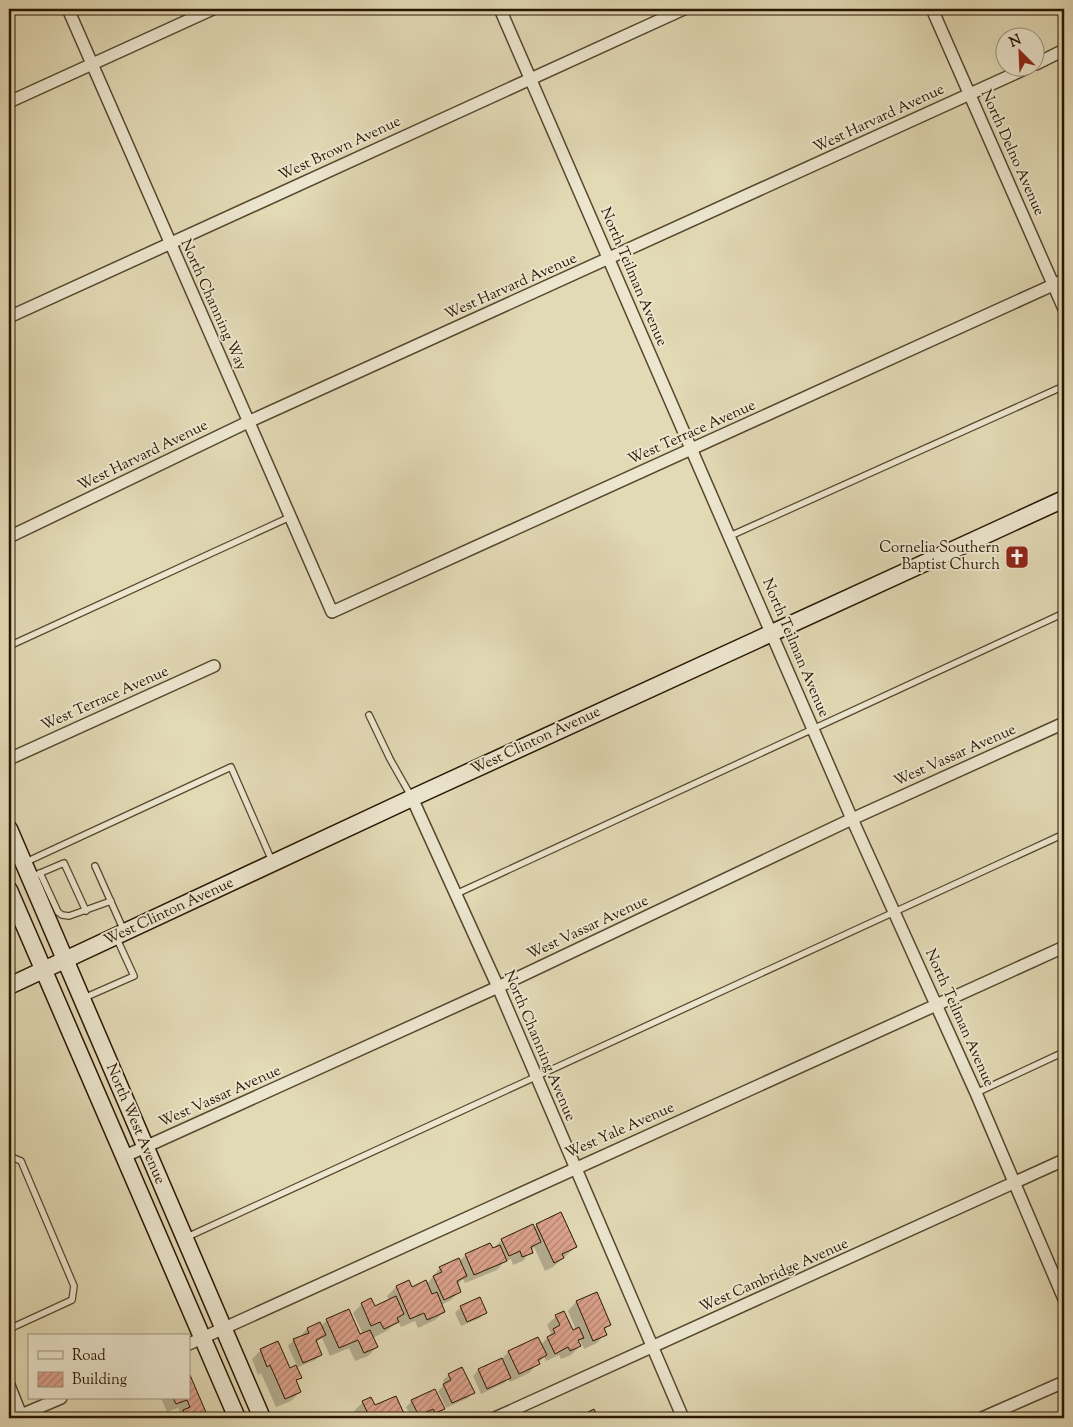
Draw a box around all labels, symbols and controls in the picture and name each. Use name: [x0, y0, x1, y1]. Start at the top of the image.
north arrow: [996, 28, 1046, 78]
text: N: [1006, 31, 1025, 53]
street label: West Harvard Avenue: [810, 79, 948, 159]
street label: North Delno Avenue: [975, 87, 1049, 219]
street label: West Brown Avenue: [275, 111, 405, 187]
street label: North Teilman Avenue: [594, 204, 672, 350]
street label: North Channing Way: [175, 236, 252, 374]
street label: West Harvard Avenue: [442, 248, 580, 326]
street label: West Terrace Avenue: [625, 395, 759, 471]
street label: West Harvard Avenue: [74, 415, 212, 497]
place label: Cornelia Southern Baptist Church: [879, 538, 1000, 576]
church icon: Cornelia Southern Baptist Church: [1004, 544, 1030, 570]
street label: North Teilman Avenue: [756, 575, 834, 721]
street label: West Terrace Avenue: [38, 661, 172, 737]
street label: West Clinton Avenue: [468, 702, 604, 780]
street label: West Vassar Avenue: [890, 720, 1020, 792]
street label: West Clinton Avenue: [101, 873, 237, 951]
street label: West Vassar Avenue: [524, 891, 652, 965]
street label: North Teilman Avenue: [919, 946, 999, 1090]
street label: North Channing Avenue: [498, 967, 580, 1125]
street label: North West Avenue: [100, 1060, 170, 1188]
street label: West Vassar Avenue: [155, 1061, 285, 1133]
street label: West Yale Avenue: [562, 1098, 678, 1164]
street label: West Cambridge Avenue: [696, 1234, 852, 1318]
legend: [28, 1334, 190, 1400]
text: Road: [72, 1346, 106, 1367]
text: Building: [72, 1370, 127, 1391]

